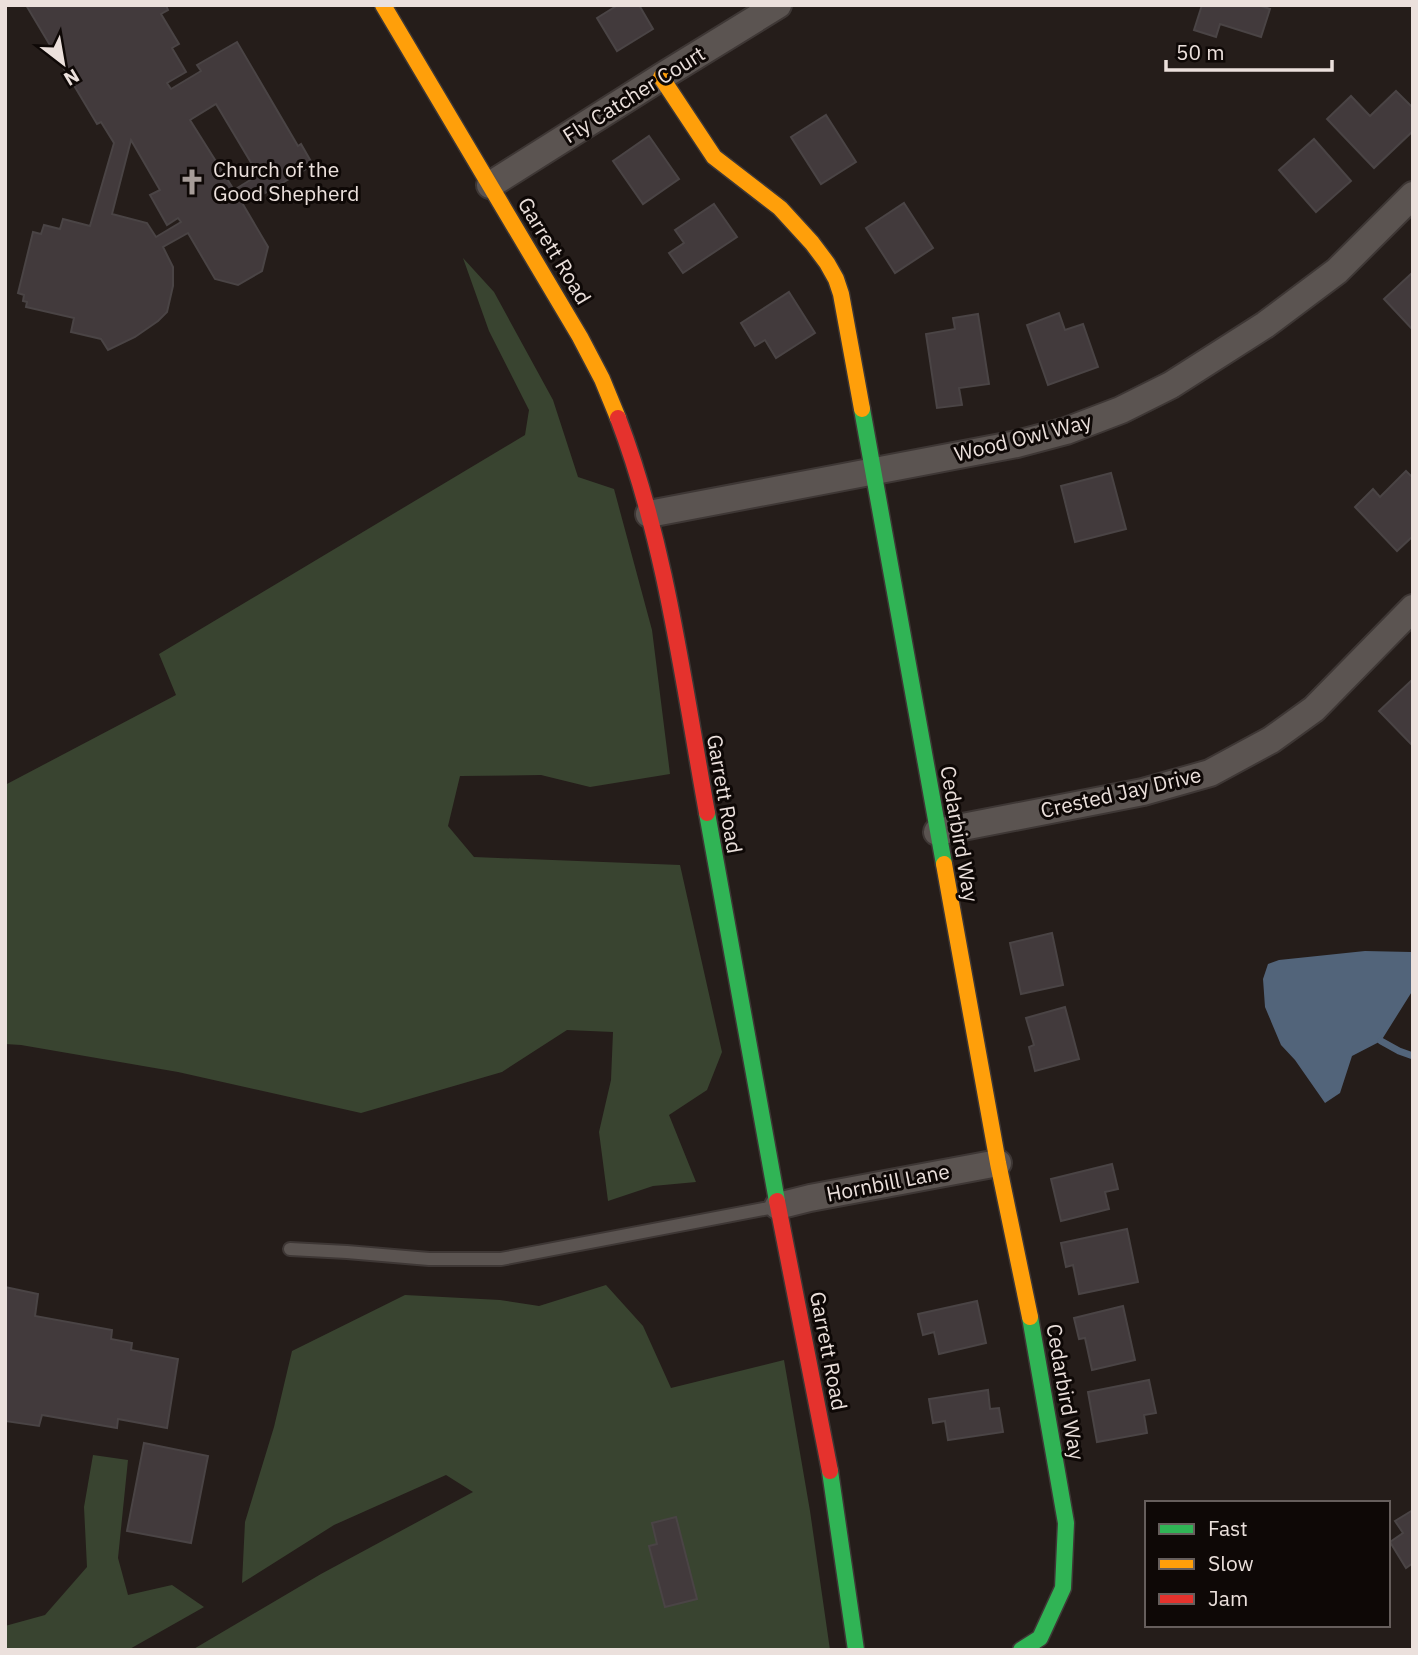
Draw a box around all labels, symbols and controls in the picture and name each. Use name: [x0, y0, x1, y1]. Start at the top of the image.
north arrow: [28, 28, 98, 98]
scale bar: [1166, 28, 1332, 72]
text: 50 m: [1176, 38, 1225, 66]
street label: Fly Catcher Court: [557, 39, 710, 149]
text: N: [60, 64, 84, 91]
place label: Church of the Good Shepherd: [213, 155, 359, 207]
church icon: Church of the Good Shepherd: [177, 167, 207, 197]
street label: Garrett Road: [512, 192, 598, 309]
street label: Wood Owl Way: [951, 406, 1095, 468]
street label: Garrett Road: [701, 732, 749, 856]
street label: Crested Jay Drive: [1038, 760, 1204, 824]
street label: Cedarbird Way: [934, 763, 986, 905]
street label: Hornbill Lane: [824, 1156, 952, 1208]
street label: Garrett Road: [804, 1289, 854, 1413]
street label: Cedarbird Way: [1040, 1321, 1092, 1463]
legend: [1145, 1501, 1390, 1627]
text: Fast: [1208, 1514, 1248, 1542]
text: Slow: [1208, 1549, 1254, 1577]
text: Jam: [1208, 1584, 1248, 1612]

